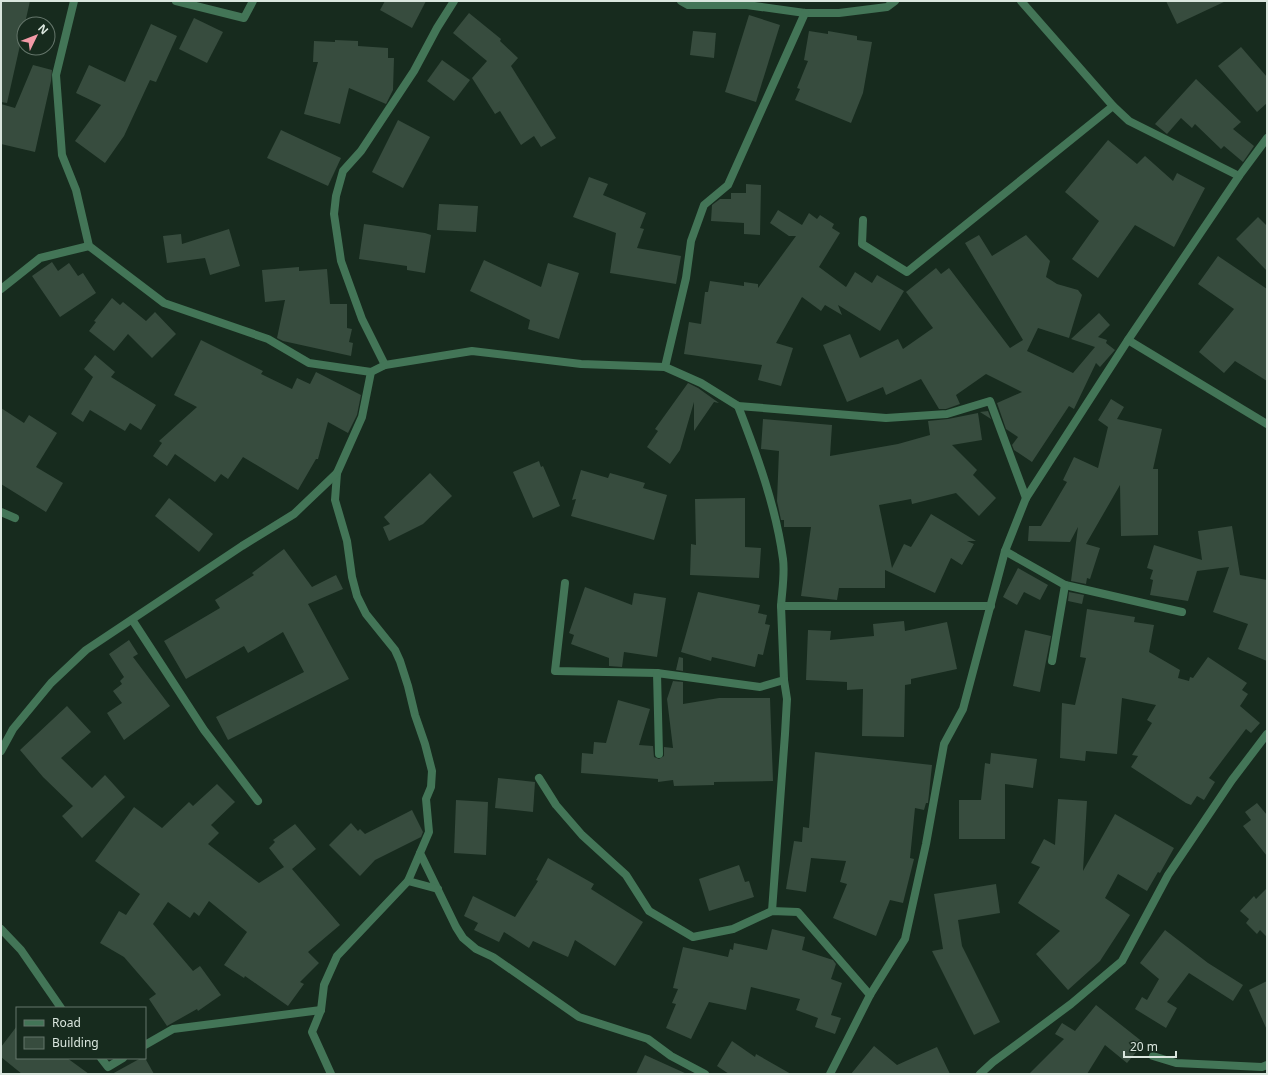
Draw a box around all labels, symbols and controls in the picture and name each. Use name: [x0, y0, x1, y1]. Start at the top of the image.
north arrow: [16, 16, 56, 56]
text: N: [35, 20, 52, 37]
legend: [16, 1007, 146, 1059]
text: Road: [52, 1014, 81, 1031]
scale bar: [1124, 1033, 1176, 1059]
text: Building: [52, 1034, 99, 1051]
text: 20 m: [1130, 1038, 1158, 1055]

